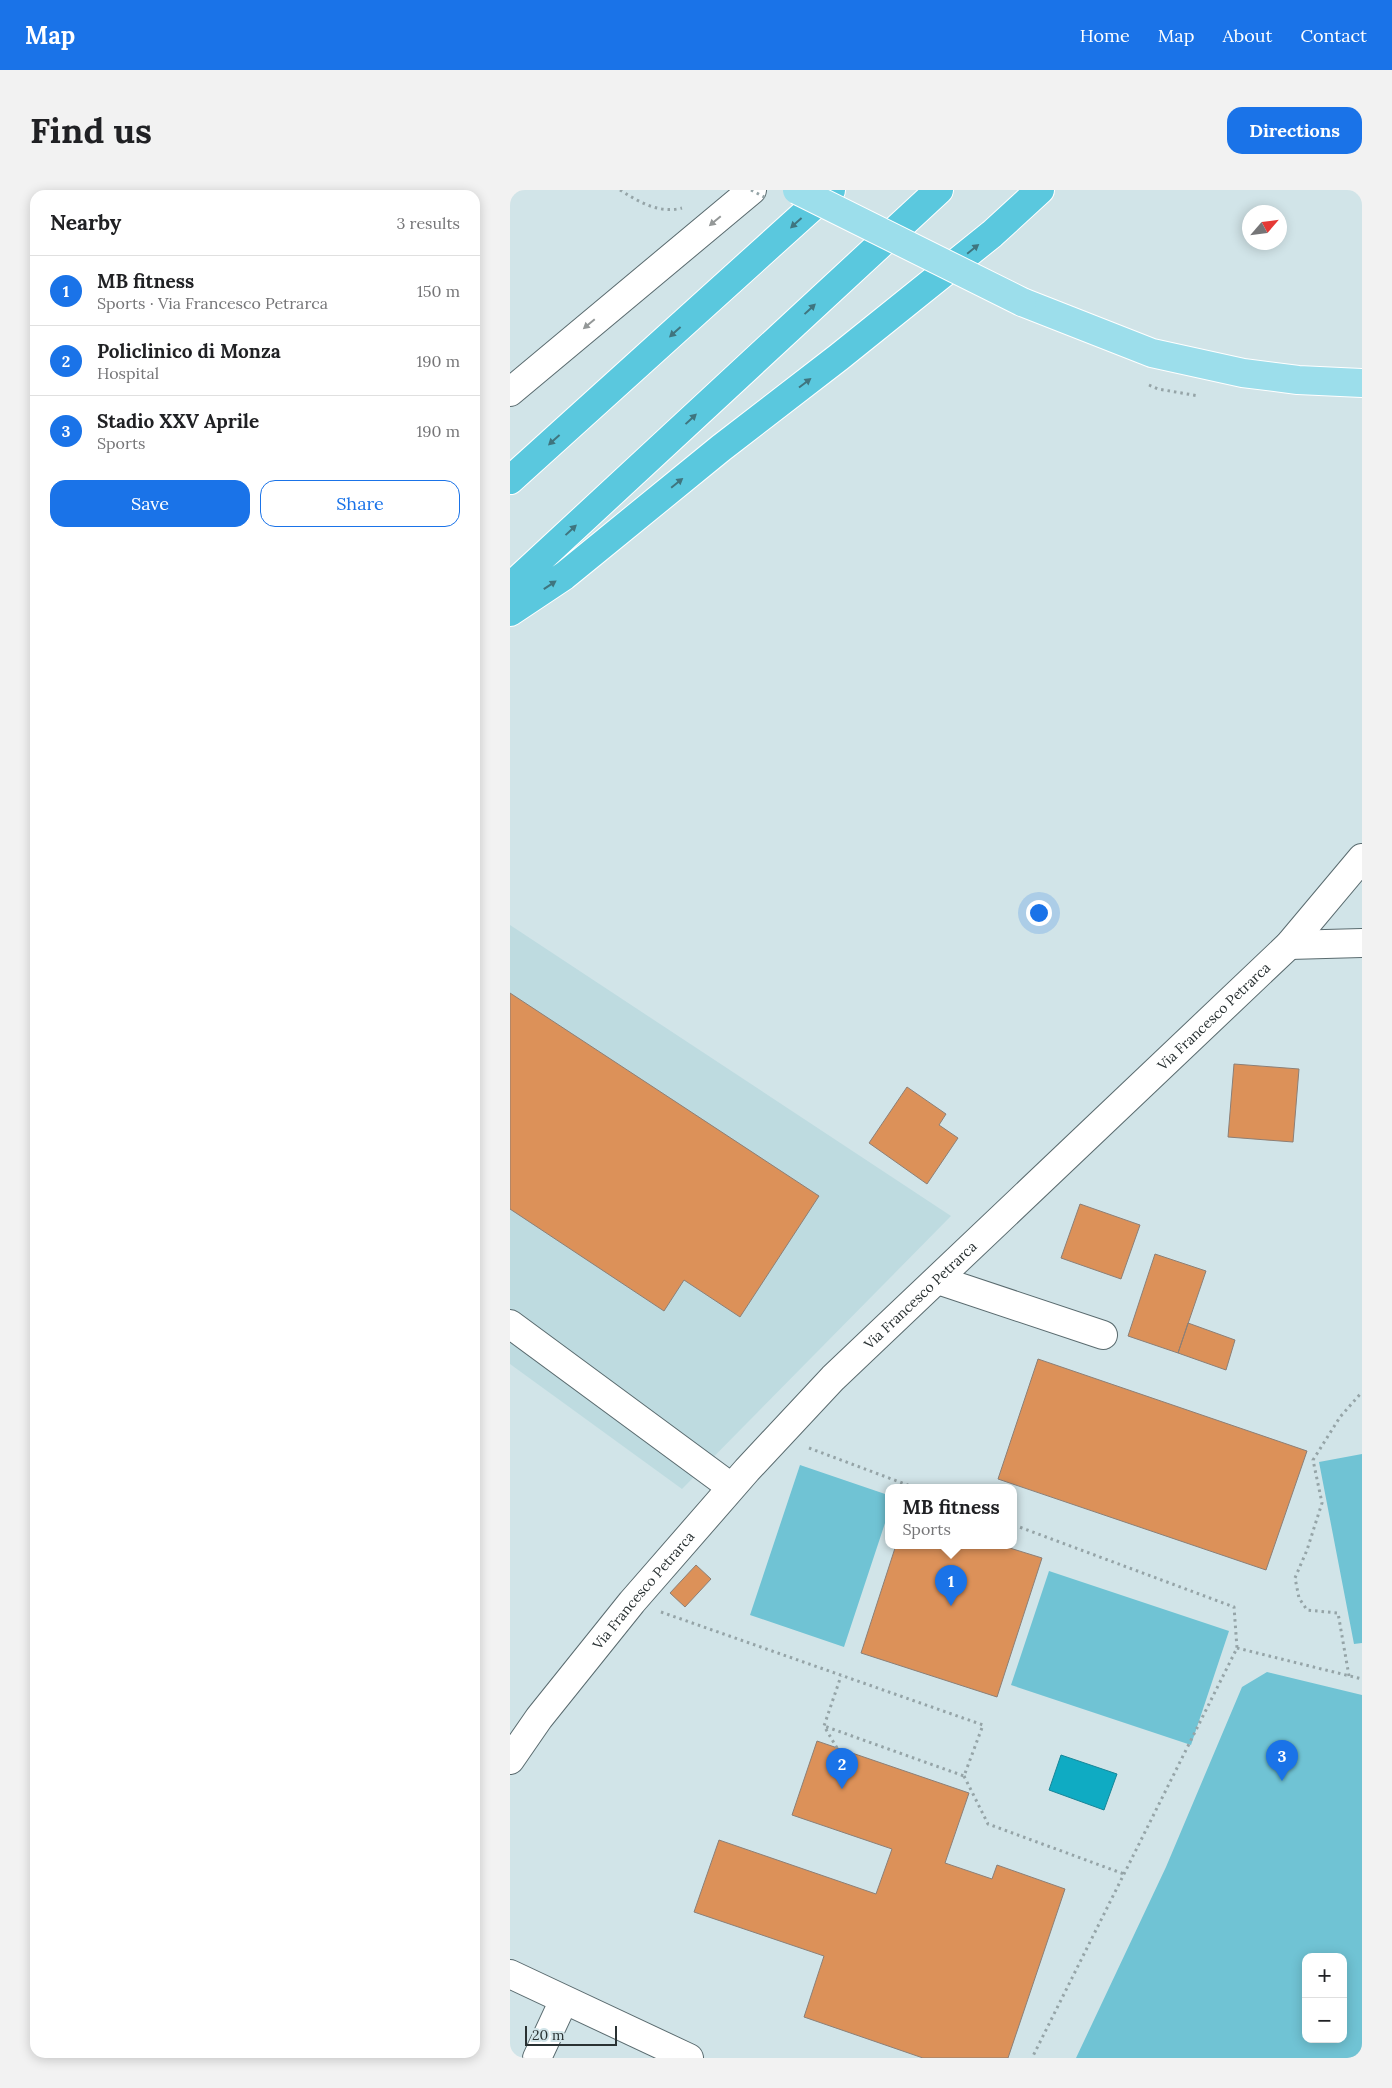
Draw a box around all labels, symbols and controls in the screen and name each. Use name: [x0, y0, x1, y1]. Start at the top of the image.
text: Map: [25, 20, 75, 51]
text: Home: [1080, 24, 1130, 47]
text: Map: [1158, 24, 1194, 47]
text: About: [1222, 24, 1272, 47]
text: Contact: [1300, 24, 1367, 47]
button: Directions: [1227, 107, 1362, 154]
text: Find us: [30, 108, 152, 153]
north arrow: [1242, 205, 1287, 250]
text: Nearby: [50, 209, 121, 236]
text: 3 results: [396, 213, 460, 233]
one-way arrow: [709, 215, 721, 227]
one-way arrow: [790, 217, 802, 229]
one-way arrow: [966, 243, 979, 254]
text: MB fitness: [97, 269, 194, 293]
text: 1: [63, 281, 69, 301]
text: 150 m: [417, 281, 460, 301]
text: Sports · Via Francesco Petrarca: [97, 293, 328, 313]
one-way arrow: [803, 303, 815, 315]
one-way arrow: [583, 319, 596, 330]
one-way arrow: [669, 326, 681, 338]
text: Policlinico di Monza: [97, 339, 281, 363]
text: 2: [62, 351, 70, 371]
text: 190 m: [416, 351, 460, 371]
text: Hospital: [97, 363, 159, 383]
one-way arrow: [798, 378, 811, 389]
text: Stadio XXV Aprile: [97, 409, 259, 433]
one-way arrow: [684, 413, 696, 425]
text: 3: [62, 421, 70, 441]
text: 190 m: [416, 421, 460, 441]
text: Sports: [97, 433, 146, 453]
one-way arrow: [548, 434, 560, 446]
one-way arrow: [670, 478, 683, 489]
button: Save: [50, 480, 250, 527]
button: Share: [260, 480, 460, 527]
one-way arrow: [565, 524, 577, 536]
one-way arrow: [544, 580, 557, 590]
your location: [1026, 900, 1052, 926]
street label: Via Francesco Petrarca: [1153, 959, 1274, 1075]
street label: Via Francesco Petrarca: [859, 1237, 980, 1354]
popup: [885, 1484, 1017, 1549]
text: MB fitness: [902, 1495, 1000, 1519]
text: Sports: [902, 1519, 951, 1539]
street label: Via Francesco Petrarca: [588, 1528, 698, 1654]
pin: 1: [935, 1565, 967, 1606]
pin: 3: [1266, 1740, 1298, 1781]
pin: 2: [826, 1748, 858, 1789]
map controls: [1302, 1953, 1347, 2043]
button: +: [1302, 1953, 1347, 1998]
button: −: [1302, 1998, 1347, 2043]
scale bar: [525, 2023, 618, 2046]
text: 20 m: [532, 2026, 564, 2044]

